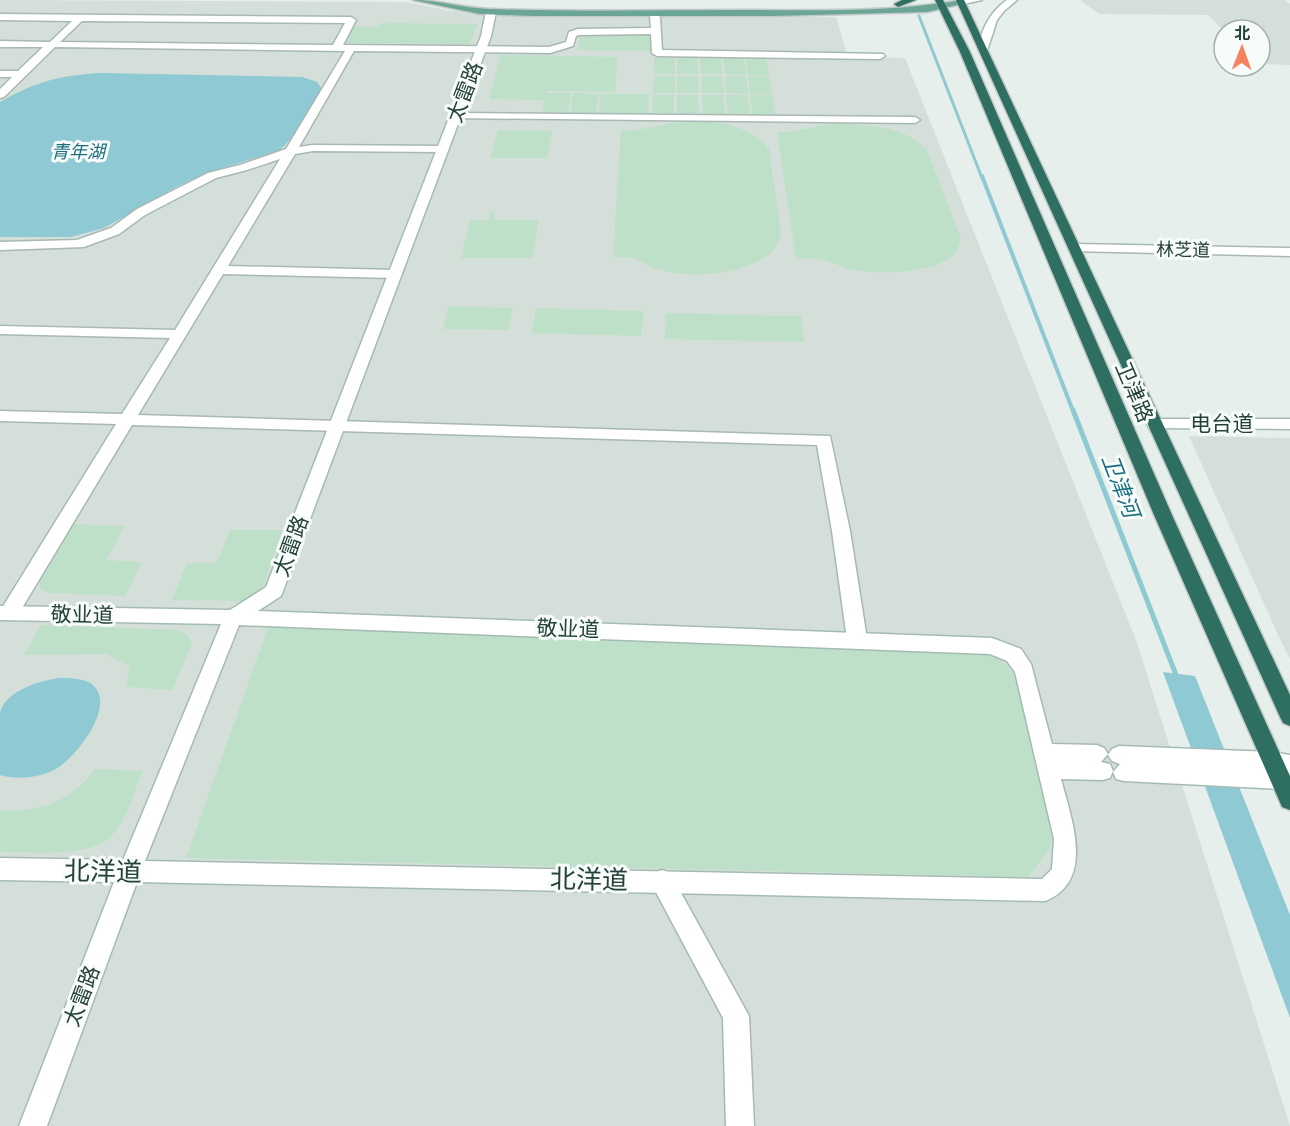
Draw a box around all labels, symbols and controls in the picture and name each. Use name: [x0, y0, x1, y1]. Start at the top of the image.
north arrow: [1212, 18, 1272, 78]
text: 北: [1234, 24, 1250, 43]
street label: 太雷路: [443, 58, 487, 126]
water label: 青年湖: [51, 141, 108, 163]
street label: 林芝道: [1156, 239, 1210, 261]
street label: 卫津路: [1111, 358, 1157, 426]
street label: 电台道: [1191, 412, 1254, 436]
water label: 卫津河: [1096, 451, 1145, 525]
street label: 太雷路: [269, 512, 313, 580]
street label: 敬业道: [50, 602, 114, 628]
street label: 敬业道: [536, 616, 600, 642]
street label: 北洋道: [64, 856, 142, 888]
street label: 北洋道: [550, 864, 628, 896]
street label: 太雷路: [60, 962, 104, 1030]

